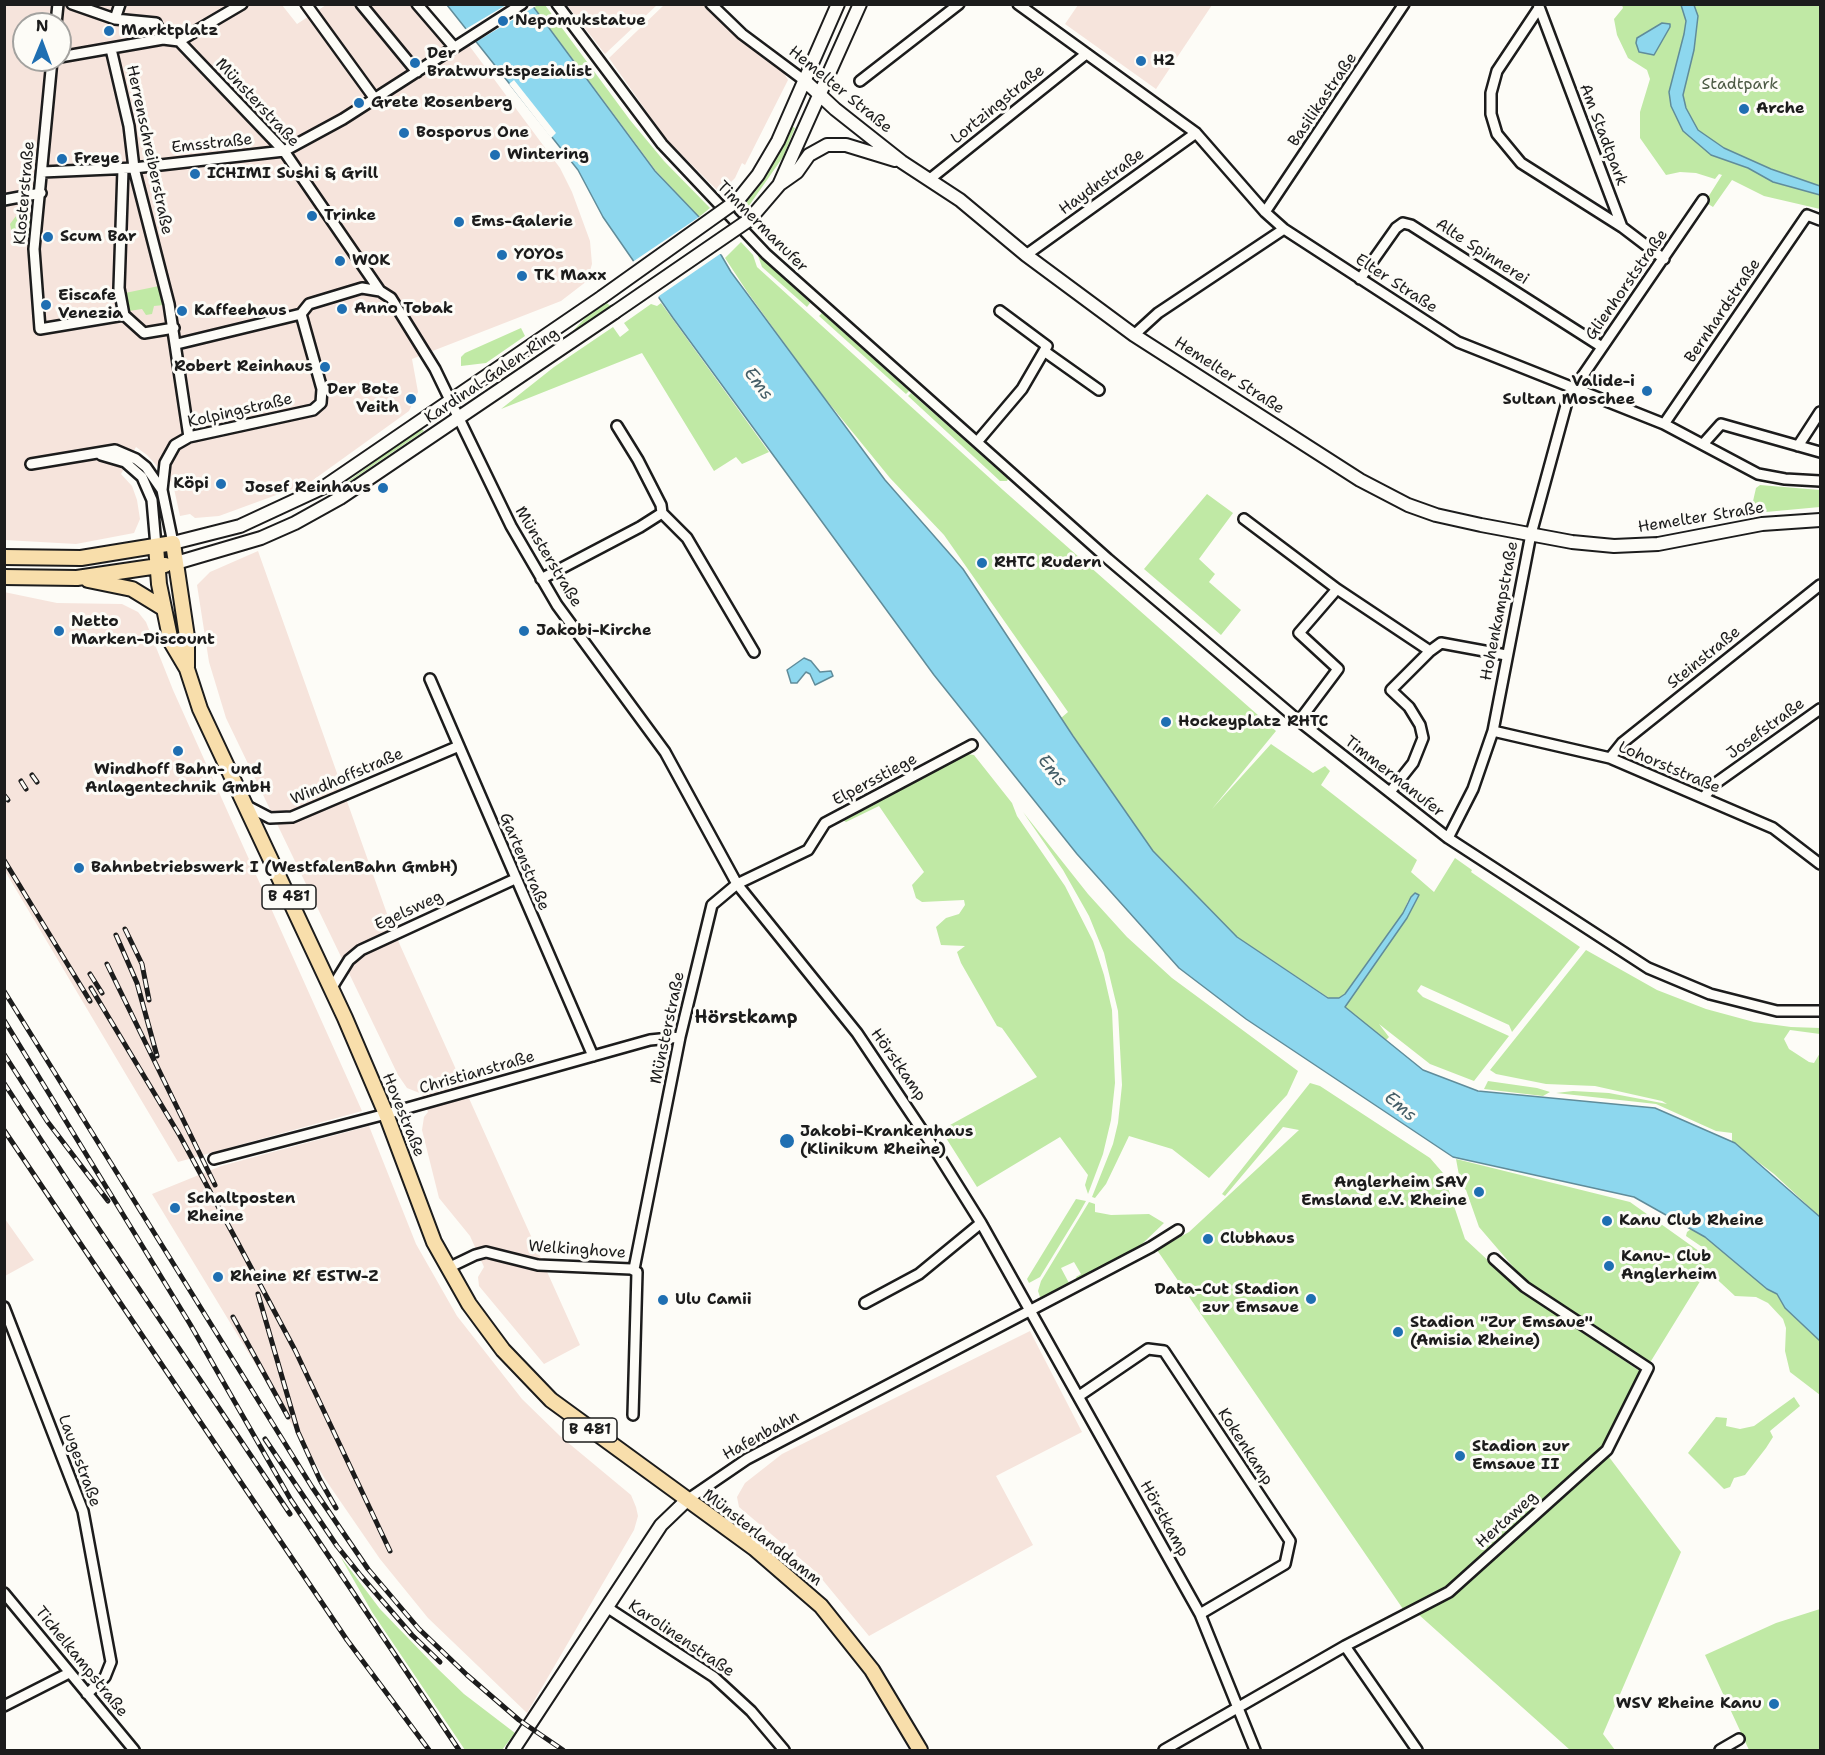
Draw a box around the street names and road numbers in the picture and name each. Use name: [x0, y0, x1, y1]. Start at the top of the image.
street label: Hemelter Straße: [784, 42, 896, 138]
street label: Basilikastraße: [1285, 49, 1361, 151]
street label: Münsterstraße: [211, 55, 303, 151]
street label: Lortzingstraße: [947, 61, 1049, 149]
street label: Herrenschreiberstraße: [122, 63, 176, 237]
street label: Am Stadtpark: [1575, 81, 1631, 189]
street label: Emsstraße: [171, 130, 253, 158]
street label: Klosterstraße: [11, 140, 39, 246]
street label: Haydnstraße: [1056, 145, 1148, 219]
street label: Timmermanufer: [712, 177, 812, 277]
street label: Alte Spinnerei: [1432, 215, 1532, 289]
street label: Glienhorststraße: [1582, 226, 1672, 344]
street label: Elter Straße: [1351, 250, 1441, 318]
street label: Bernhardstraße: [1681, 255, 1765, 367]
street label: Kardinal-Galen-Ring: [421, 324, 563, 428]
street label: Hemelter Straße: [1170, 333, 1288, 419]
street label: Kolpingstraße: [186, 390, 294, 432]
street label: Hemelter Straße: [1637, 499, 1765, 537]
street label: Münsterstraße: [510, 503, 586, 611]
street label: Hohenkampstraße: [1477, 540, 1523, 682]
street label: Steinstraße: [1664, 623, 1744, 693]
street label: Josefstraße: [1723, 694, 1809, 764]
street label: Timmermanufer: [1340, 732, 1448, 822]
street label: Lohorststraße: [1615, 738, 1723, 798]
street label: Windhoffstraße: [288, 745, 406, 809]
street label: Elpersstiege: [829, 750, 921, 810]
street label: Gartenstraße: [495, 810, 553, 914]
road number: B 481: [262, 885, 316, 909]
street label: Egelsweg: [372, 887, 446, 935]
street label: Münsterstraße: [647, 970, 689, 1086]
street label: Hörstkamp: [866, 1025, 930, 1105]
street label: Christianstraße: [417, 1047, 537, 1099]
street label: Hovestraße: [378, 1070, 428, 1160]
street label: Welkinghove: [528, 1237, 626, 1263]
street label: Kokenkamp: [1213, 1405, 1277, 1489]
street label: Hafenbahn: [720, 1407, 802, 1465]
street label: Laugestraße: [53, 1412, 105, 1510]
road number: B 481: [563, 1418, 617, 1442]
street label: Hörstkamp: [1135, 1478, 1193, 1560]
street label: Münsterlanddamm: [698, 1485, 826, 1591]
street label: Hertaweg: [1472, 1487, 1542, 1553]
street label: Karolinenstraße: [624, 1596, 738, 1682]
street label: Tichelkampstraße: [30, 1603, 132, 1721]

